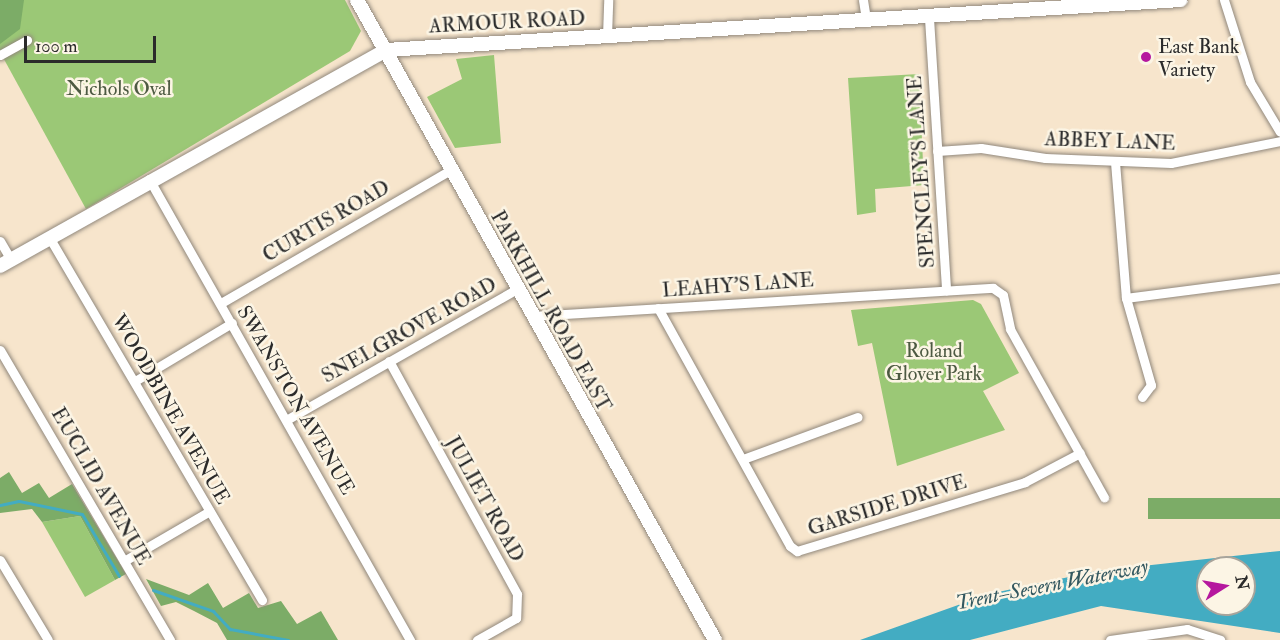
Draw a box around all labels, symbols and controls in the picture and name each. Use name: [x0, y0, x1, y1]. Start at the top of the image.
street label: ARMOUR ROAD: [428, 6, 586, 38]
scale bar: [27, 24, 159, 62]
place label: East Bank Variety: [1158, 34, 1239, 81]
text: 100 m: [35, 35, 78, 58]
marker: East Bank Variety: [1139, 50, 1153, 64]
street label: SPENCLEY'S LANE: [902, 75, 940, 269]
park label: Nichols Oval: [66, 76, 172, 100]
street label: ABBEY LANE: [1044, 127, 1176, 155]
street label: CURTIS ROAD: [258, 175, 394, 267]
street label: PARKHILL ROAD EAST: [486, 206, 616, 416]
street label: LEAHY'S LANE: [661, 268, 815, 302]
street label: SNELGROVE ROAD: [317, 272, 501, 388]
street label: SWANSTON AVENUE: [232, 301, 360, 499]
street label: WOODBINE AVENUE: [107, 310, 235, 508]
park label: Roland Glover Park: [886, 338, 982, 385]
street label: EUCLID AVENUE: [46, 403, 156, 569]
street label: JULIET ROAD: [441, 432, 529, 566]
street label: GARSIDE DRIVE: [805, 469, 969, 541]
water label: Trent–Severn Waterway: [954, 554, 1150, 616]
north arrow: [1196, 556, 1256, 616]
text: N: [1231, 574, 1253, 592]

